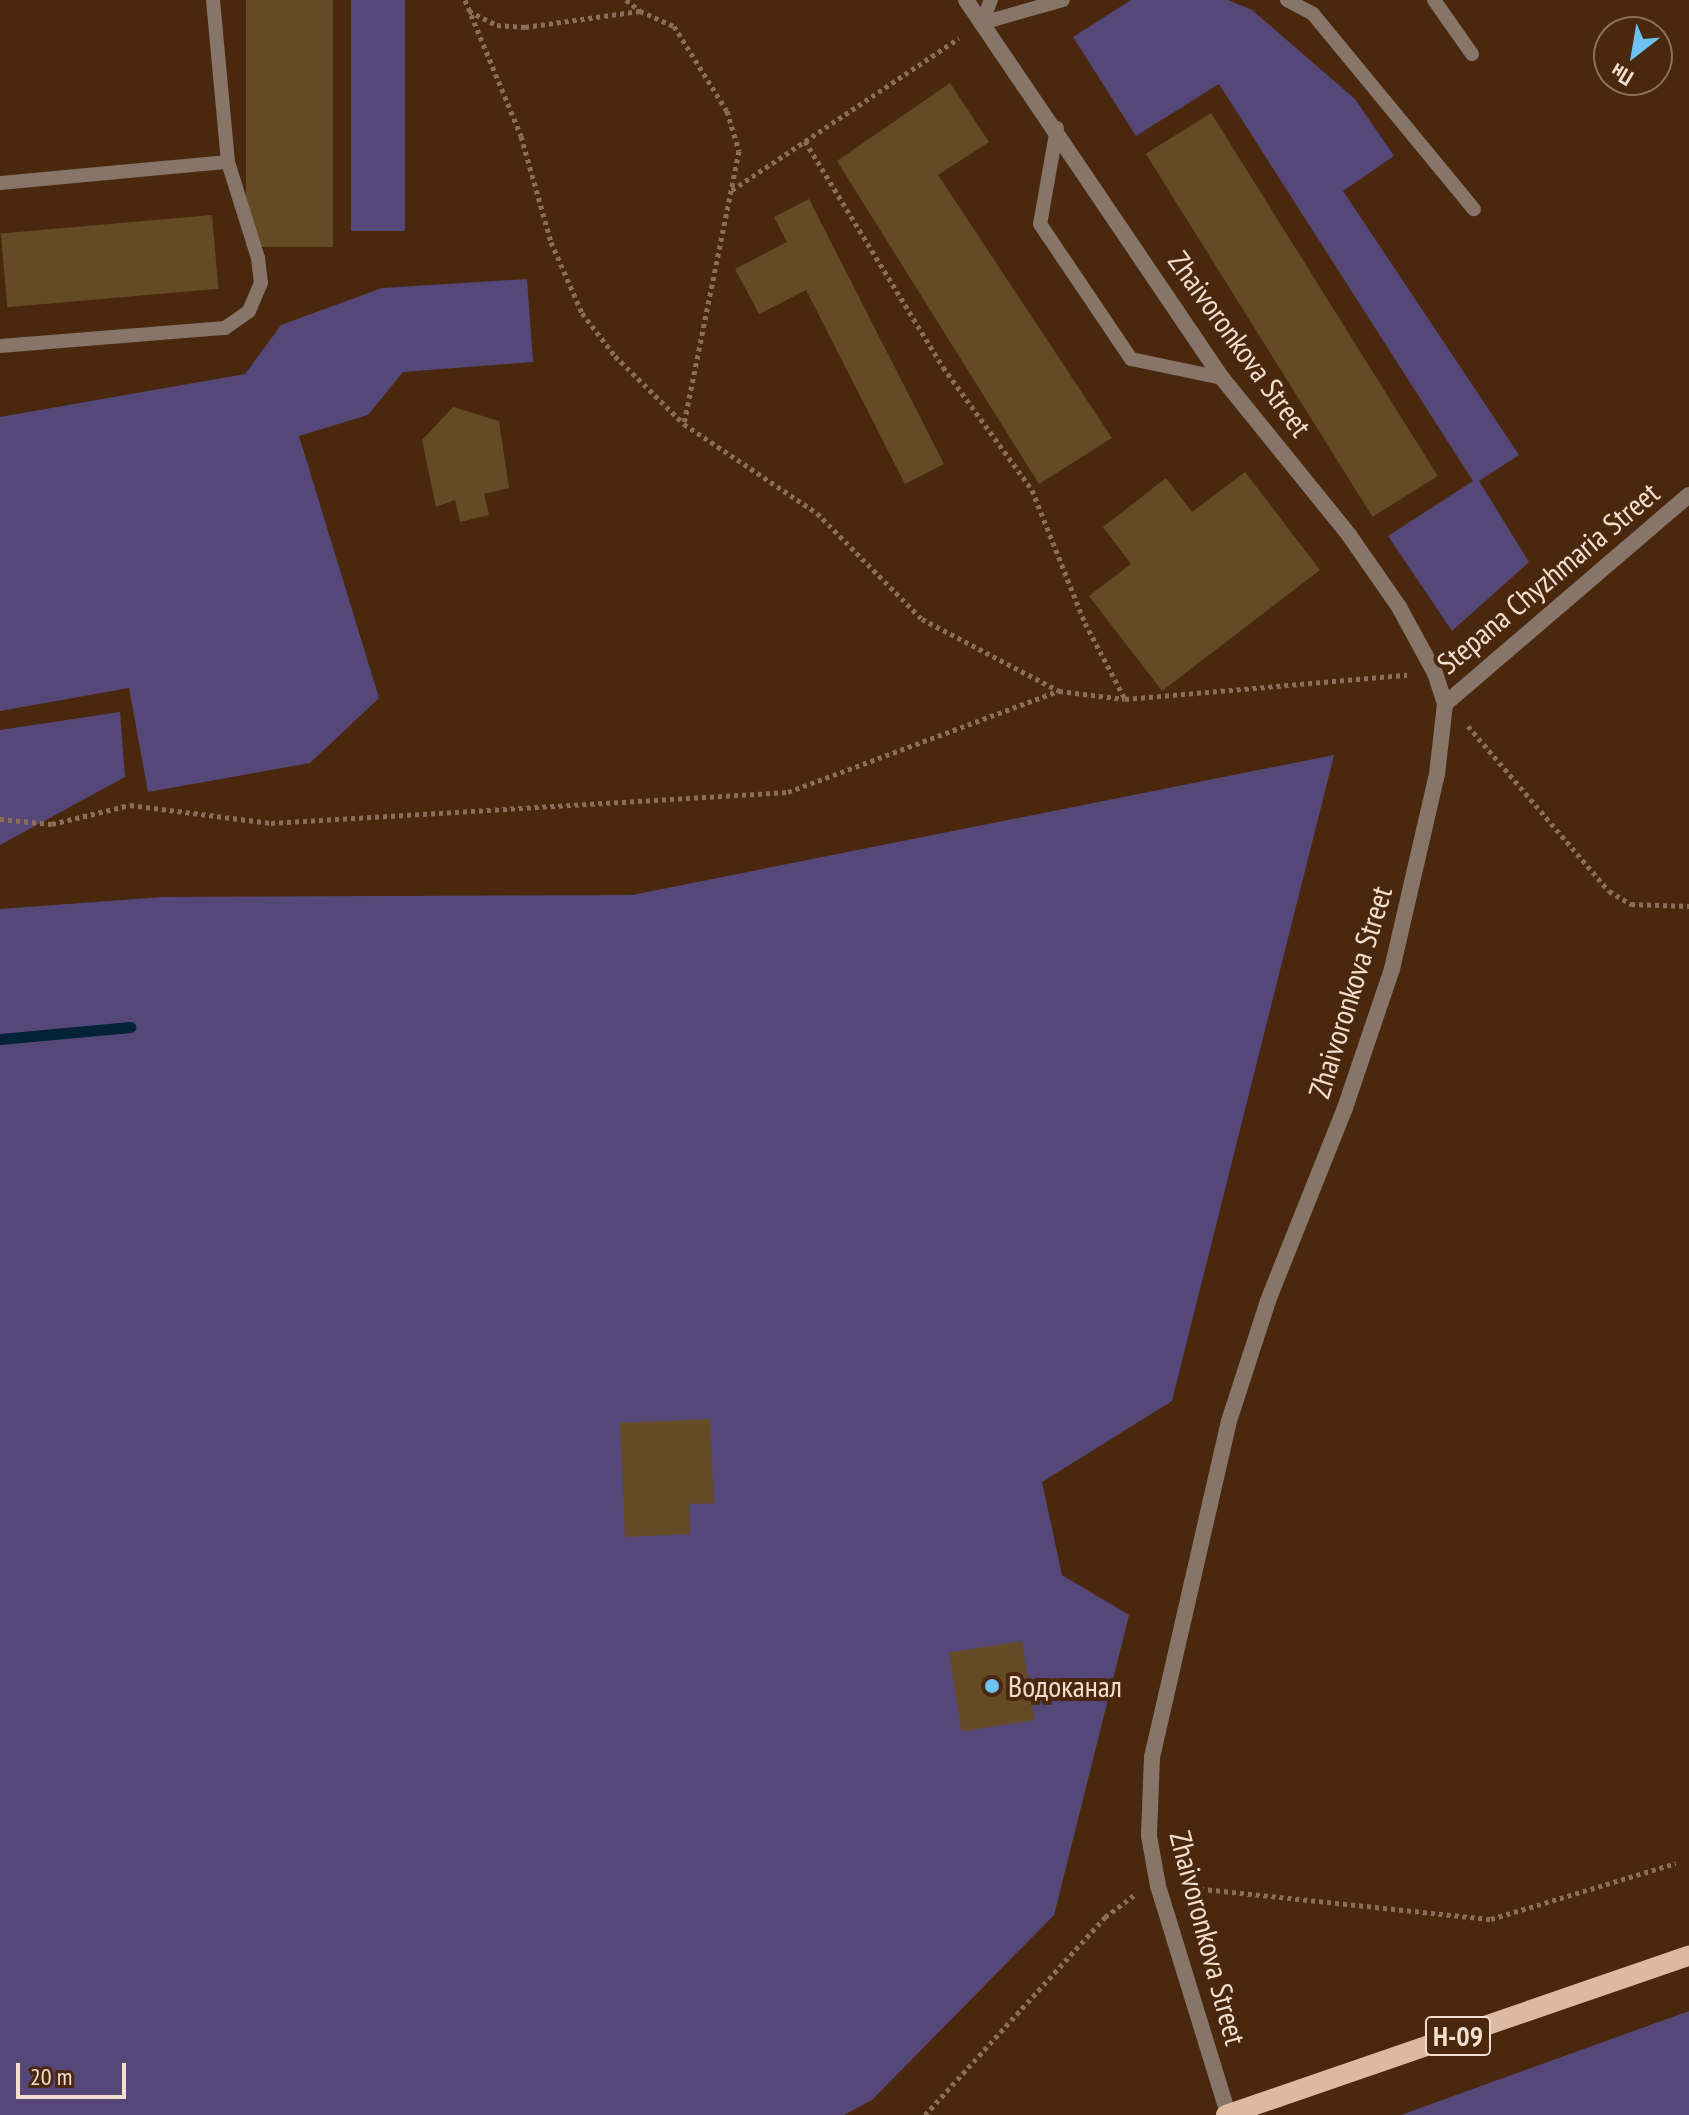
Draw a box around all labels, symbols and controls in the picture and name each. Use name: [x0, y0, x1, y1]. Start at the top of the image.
north arrow: [1593, 16, 1673, 96]
text: Пн: [1605, 57, 1638, 92]
street label: Zhaivoronkova Street: [1161, 244, 1319, 444]
street label: Stepana Chyzhmaria Street: [1430, 475, 1666, 681]
street label: Zhaivoronkova Street: [1301, 882, 1399, 1102]
place label: Водоканал: [1008, 1668, 1122, 1704]
marker: Водоканал: [983, 1677, 1001, 1695]
street label: Zhaivoronkova Street: [1162, 1827, 1254, 2049]
road number: Н-09: [1424, 2012, 1492, 2060]
scale bar: [20, 2047, 130, 2097]
text: 20 m: [30, 2061, 72, 2092]

